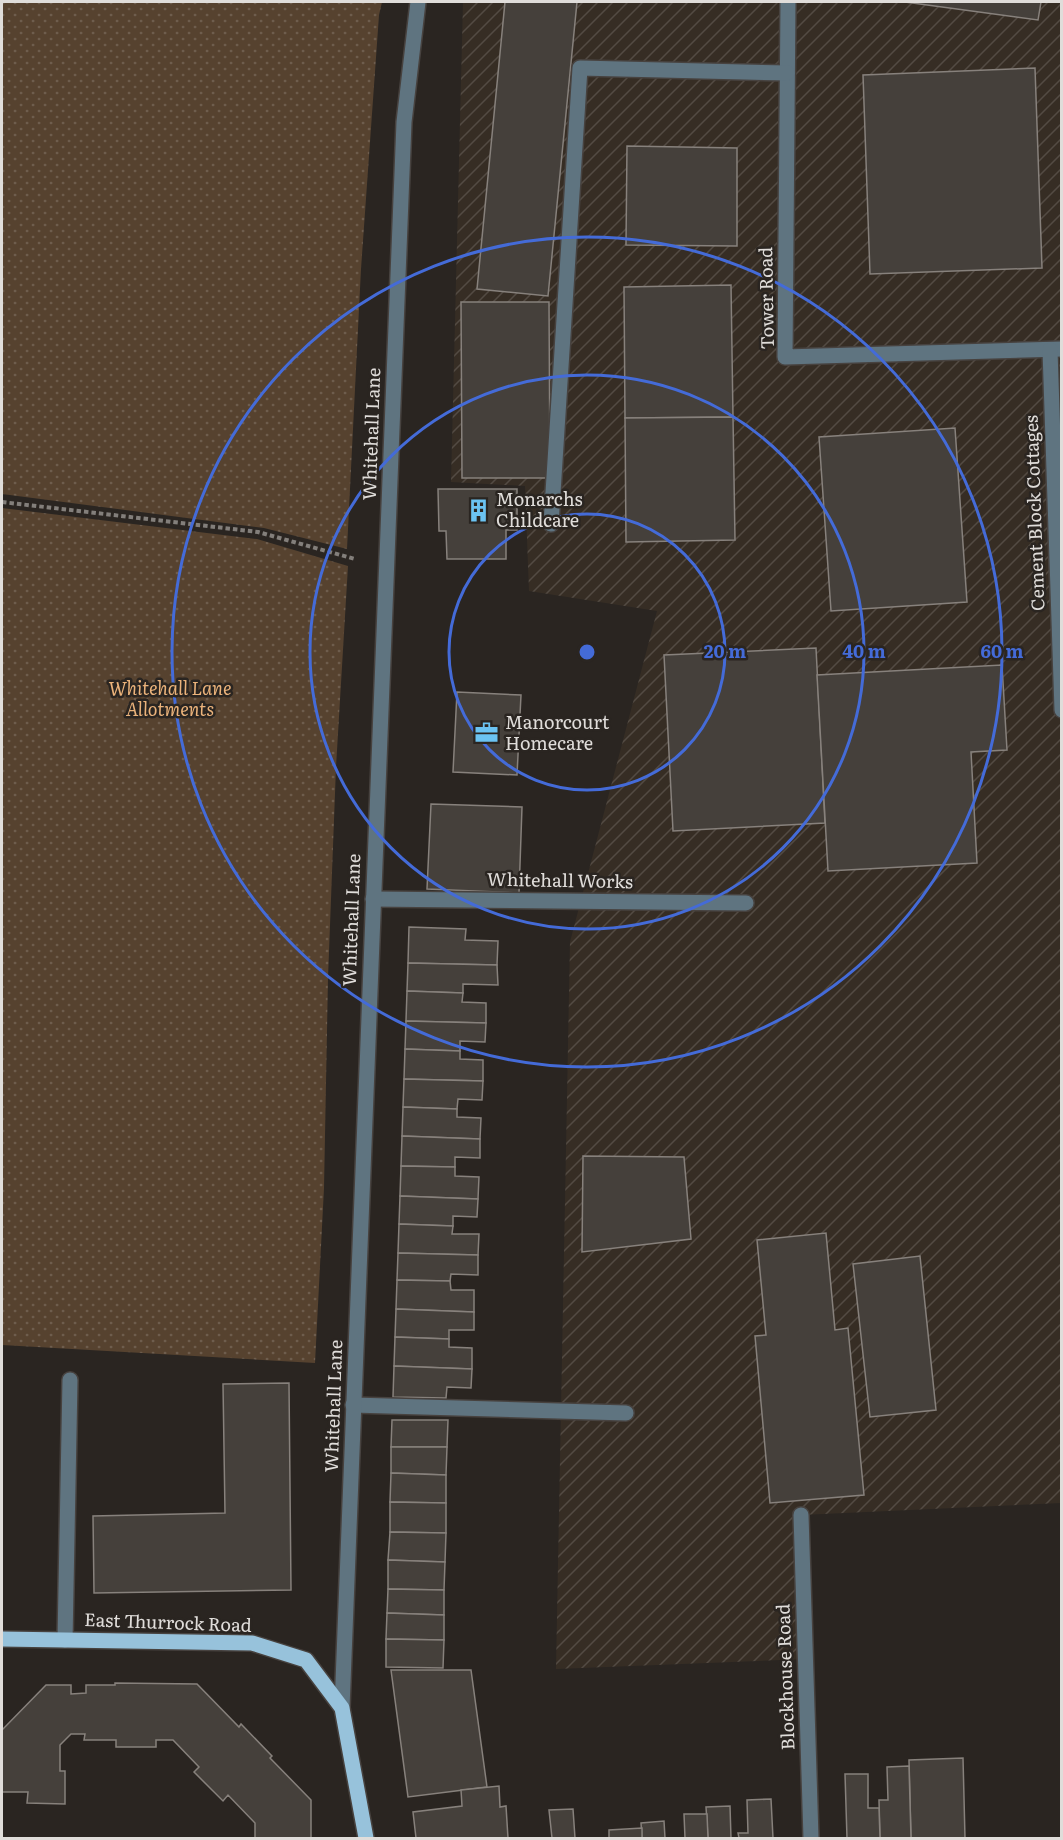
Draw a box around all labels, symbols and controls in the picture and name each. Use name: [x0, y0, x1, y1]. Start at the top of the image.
street label: Tower Road: [751, 247, 780, 350]
street label: Whitehall Lane: [355, 367, 386, 501]
street label: Cement Block Cottages: [1017, 415, 1050, 611]
place label: Monarchs Childcare: [496, 485, 583, 533]
building icon: Monarchs Childcare: [465, 497, 491, 523]
text: 20 m: [704, 637, 746, 664]
text: 40 m: [842, 637, 886, 664]
text: 60 m: [980, 637, 1024, 664]
centre of rings: [577, 642, 597, 662]
park label: Whitehall Lane Allotments: [108, 674, 232, 722]
place label: Manorcourt Homecare: [505, 708, 610, 756]
office icon: Manorcourt Homecare: [474, 720, 500, 746]
street label: Whitehall Lane: [335, 853, 366, 987]
street label: Whitehall Works: [487, 865, 633, 894]
street label: Whitehall Lane: [317, 1339, 348, 1473]
street label: Blockhouse Road: [768, 1603, 801, 1751]
street label: East Thurrock Road: [84, 1605, 252, 1638]

